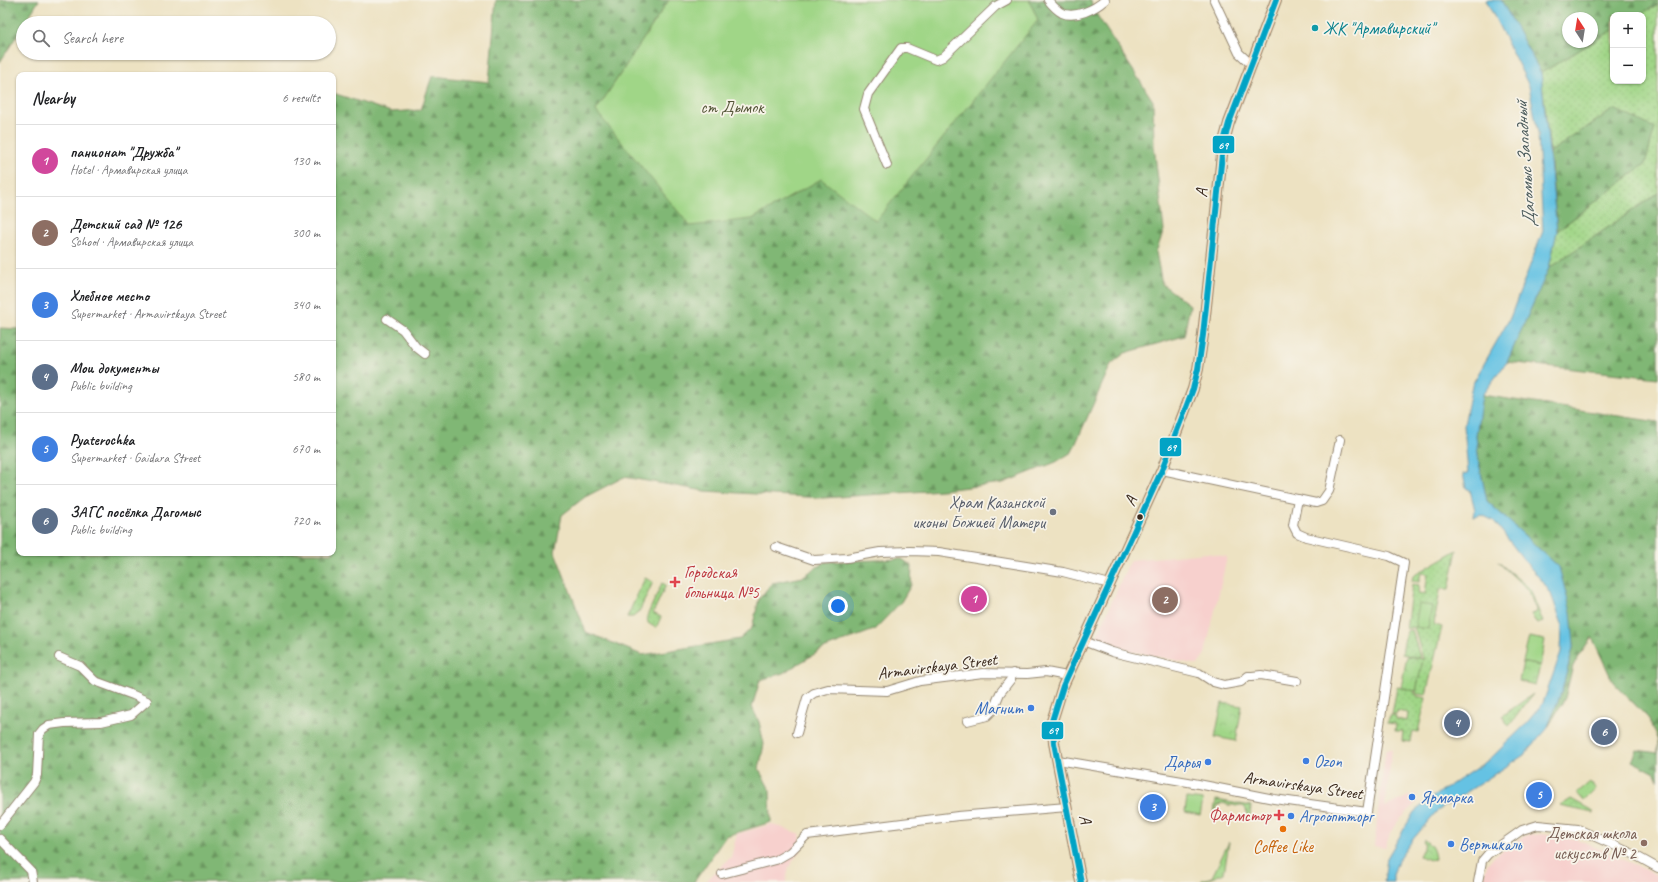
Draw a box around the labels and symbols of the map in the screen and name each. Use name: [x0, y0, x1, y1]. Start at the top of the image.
north arrow: [1562, 12, 1598, 48]
place label: ЖК "Армавирский": [1323, 18, 1438, 39]
marker: ЖК "Армавирский": [1310, 23, 1320, 33]
park label: ст Дымок: [701, 97, 765, 118]
water label: Дагомыс Западный: [1509, 97, 1540, 228]
line badge: 69: [1212, 135, 1235, 154]
text: 69: [1218, 138, 1229, 152]
street label: A: [1191, 186, 1213, 198]
line badge: 69: [1159, 437, 1182, 457]
text: 69: [1166, 440, 1177, 454]
place label: Храм Казанской иконы Божией Матери: [912, 492, 1047, 533]
street label: A: [1119, 492, 1142, 509]
marker: Храм Казанской иконы Божией Матери: [1048, 507, 1058, 517]
unlabelled marker: [1135, 512, 1145, 522]
place label: Городская больница №5: [684, 562, 760, 603]
marker: Городская больница №5: [669, 576, 681, 588]
pin: 1: [961, 584, 987, 614]
pin: 2: [1152, 585, 1178, 615]
your location: [828, 596, 848, 616]
street label: Armavirskaya Street: [876, 648, 1000, 684]
place label: Магнит: [975, 698, 1023, 719]
marker: Магнит: [1026, 703, 1036, 713]
pin: 4: [1444, 708, 1470, 738]
pin: 6: [1591, 717, 1617, 747]
line badge: 69: [1041, 721, 1064, 740]
text: 69: [1048, 723, 1059, 737]
place label: Ozon: [1314, 751, 1342, 772]
place label: Дарья: [1164, 752, 1202, 773]
marker: Ozon: [1301, 756, 1311, 766]
marker: Дарья: [1203, 757, 1213, 767]
street label: Armavirskaya Street: [1242, 767, 1366, 805]
pin: 5: [1526, 780, 1552, 810]
place label: Ярмарка: [1420, 787, 1474, 808]
pin: 3: [1140, 792, 1166, 822]
marker: Ярмарка: [1407, 792, 1417, 802]
place label: Фармстор: [1209, 805, 1273, 826]
place label: Агрооптторг: [1299, 806, 1375, 827]
marker: Фармстор: [1274, 810, 1284, 820]
marker: Агрооптторг: [1286, 811, 1296, 821]
street label: A: [1074, 813, 1097, 827]
place label: Детская школа искусств № 2: [1546, 823, 1637, 864]
marker: Coffee Like: [1278, 824, 1288, 834]
place label: Вертикаль: [1459, 834, 1523, 855]
place label: Coffee Like: [1253, 836, 1314, 857]
marker: Детская школа искусств № 2: [1639, 838, 1649, 848]
marker: Вертикаль: [1446, 839, 1456, 849]

